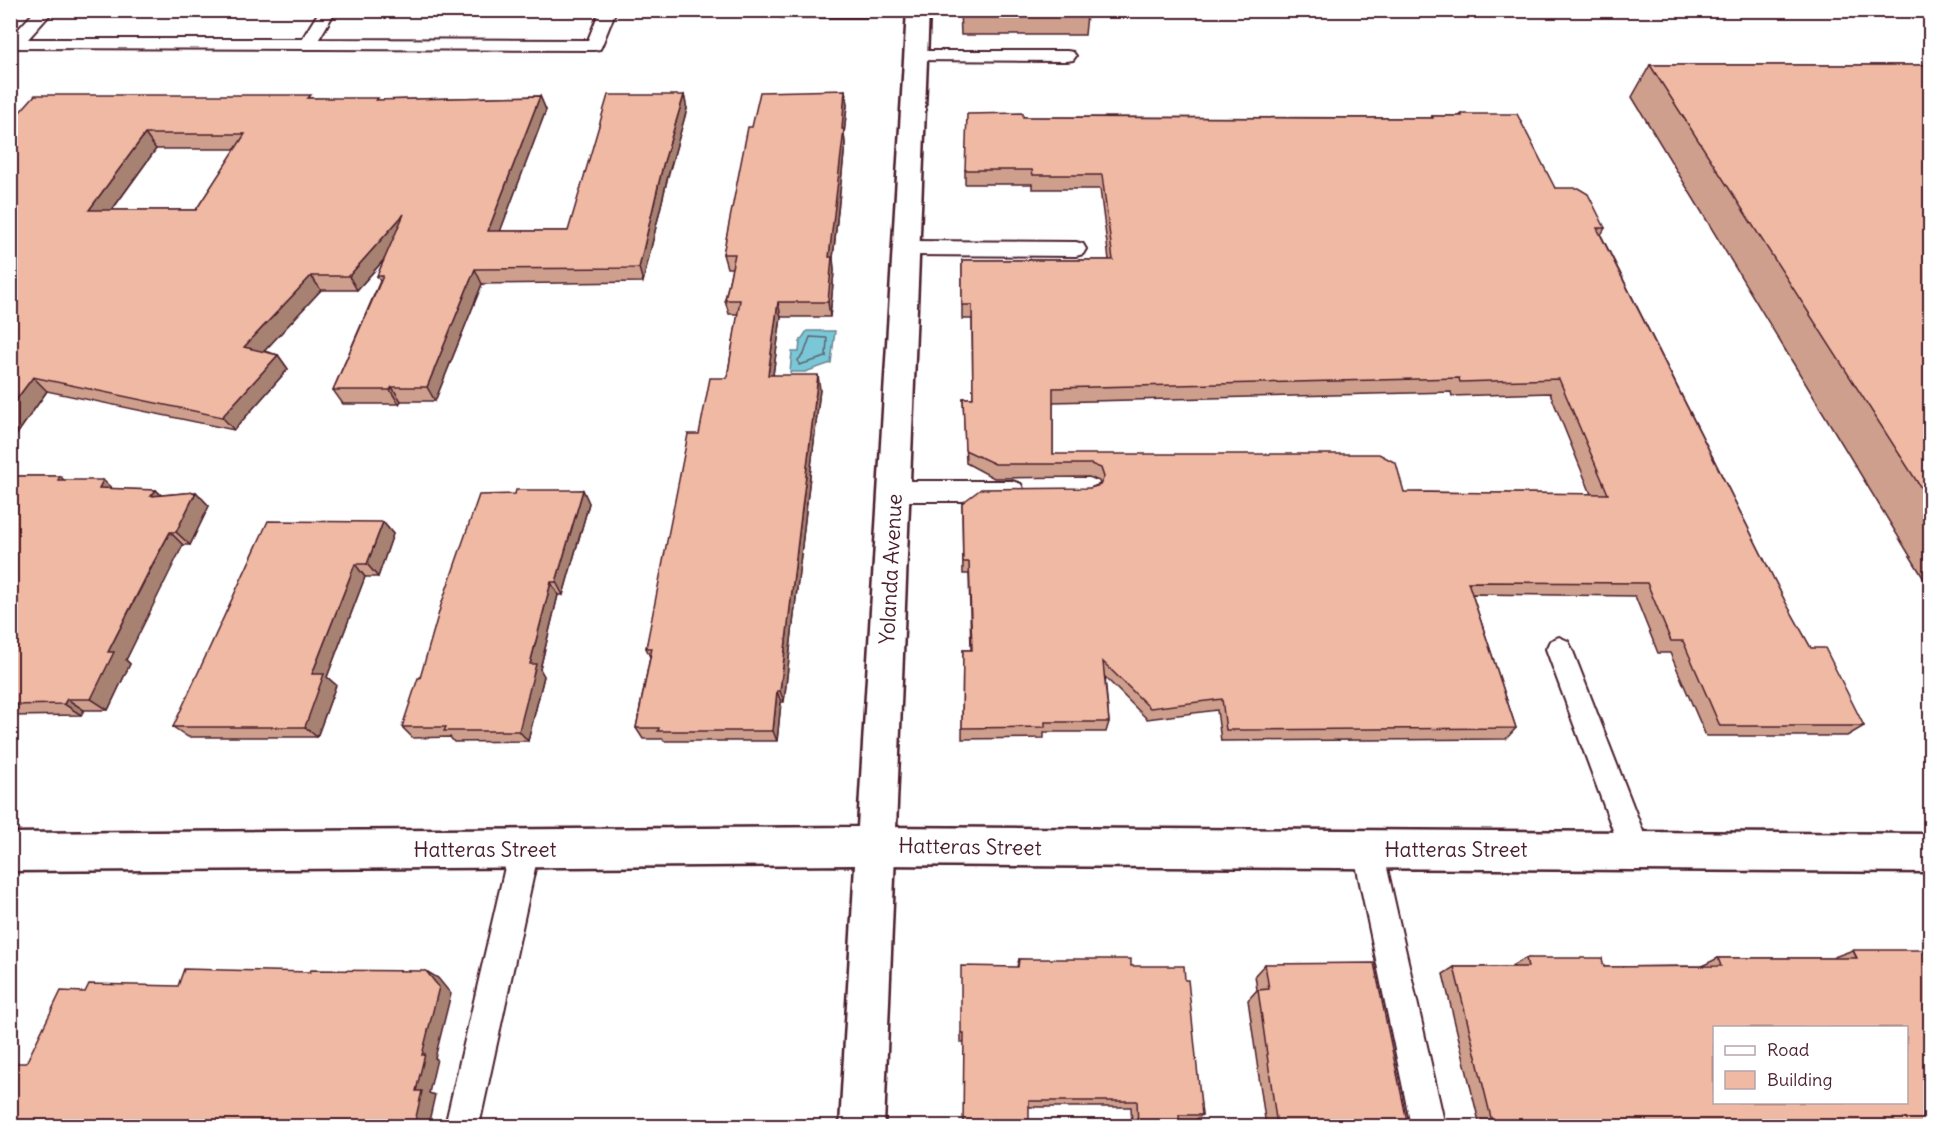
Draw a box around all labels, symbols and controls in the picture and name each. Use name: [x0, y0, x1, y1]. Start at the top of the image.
street label: Yolanda Avenue: [873, 493, 908, 645]
street label: Hatteras Street: [898, 832, 1042, 861]
street label: Hatteras Street: [413, 836, 557, 863]
street label: Hatteras Street: [1384, 836, 1528, 863]
legend: [1713, 1026, 1908, 1104]
text: Road: [1767, 1038, 1810, 1061]
text: Building: [1767, 1068, 1832, 1091]

